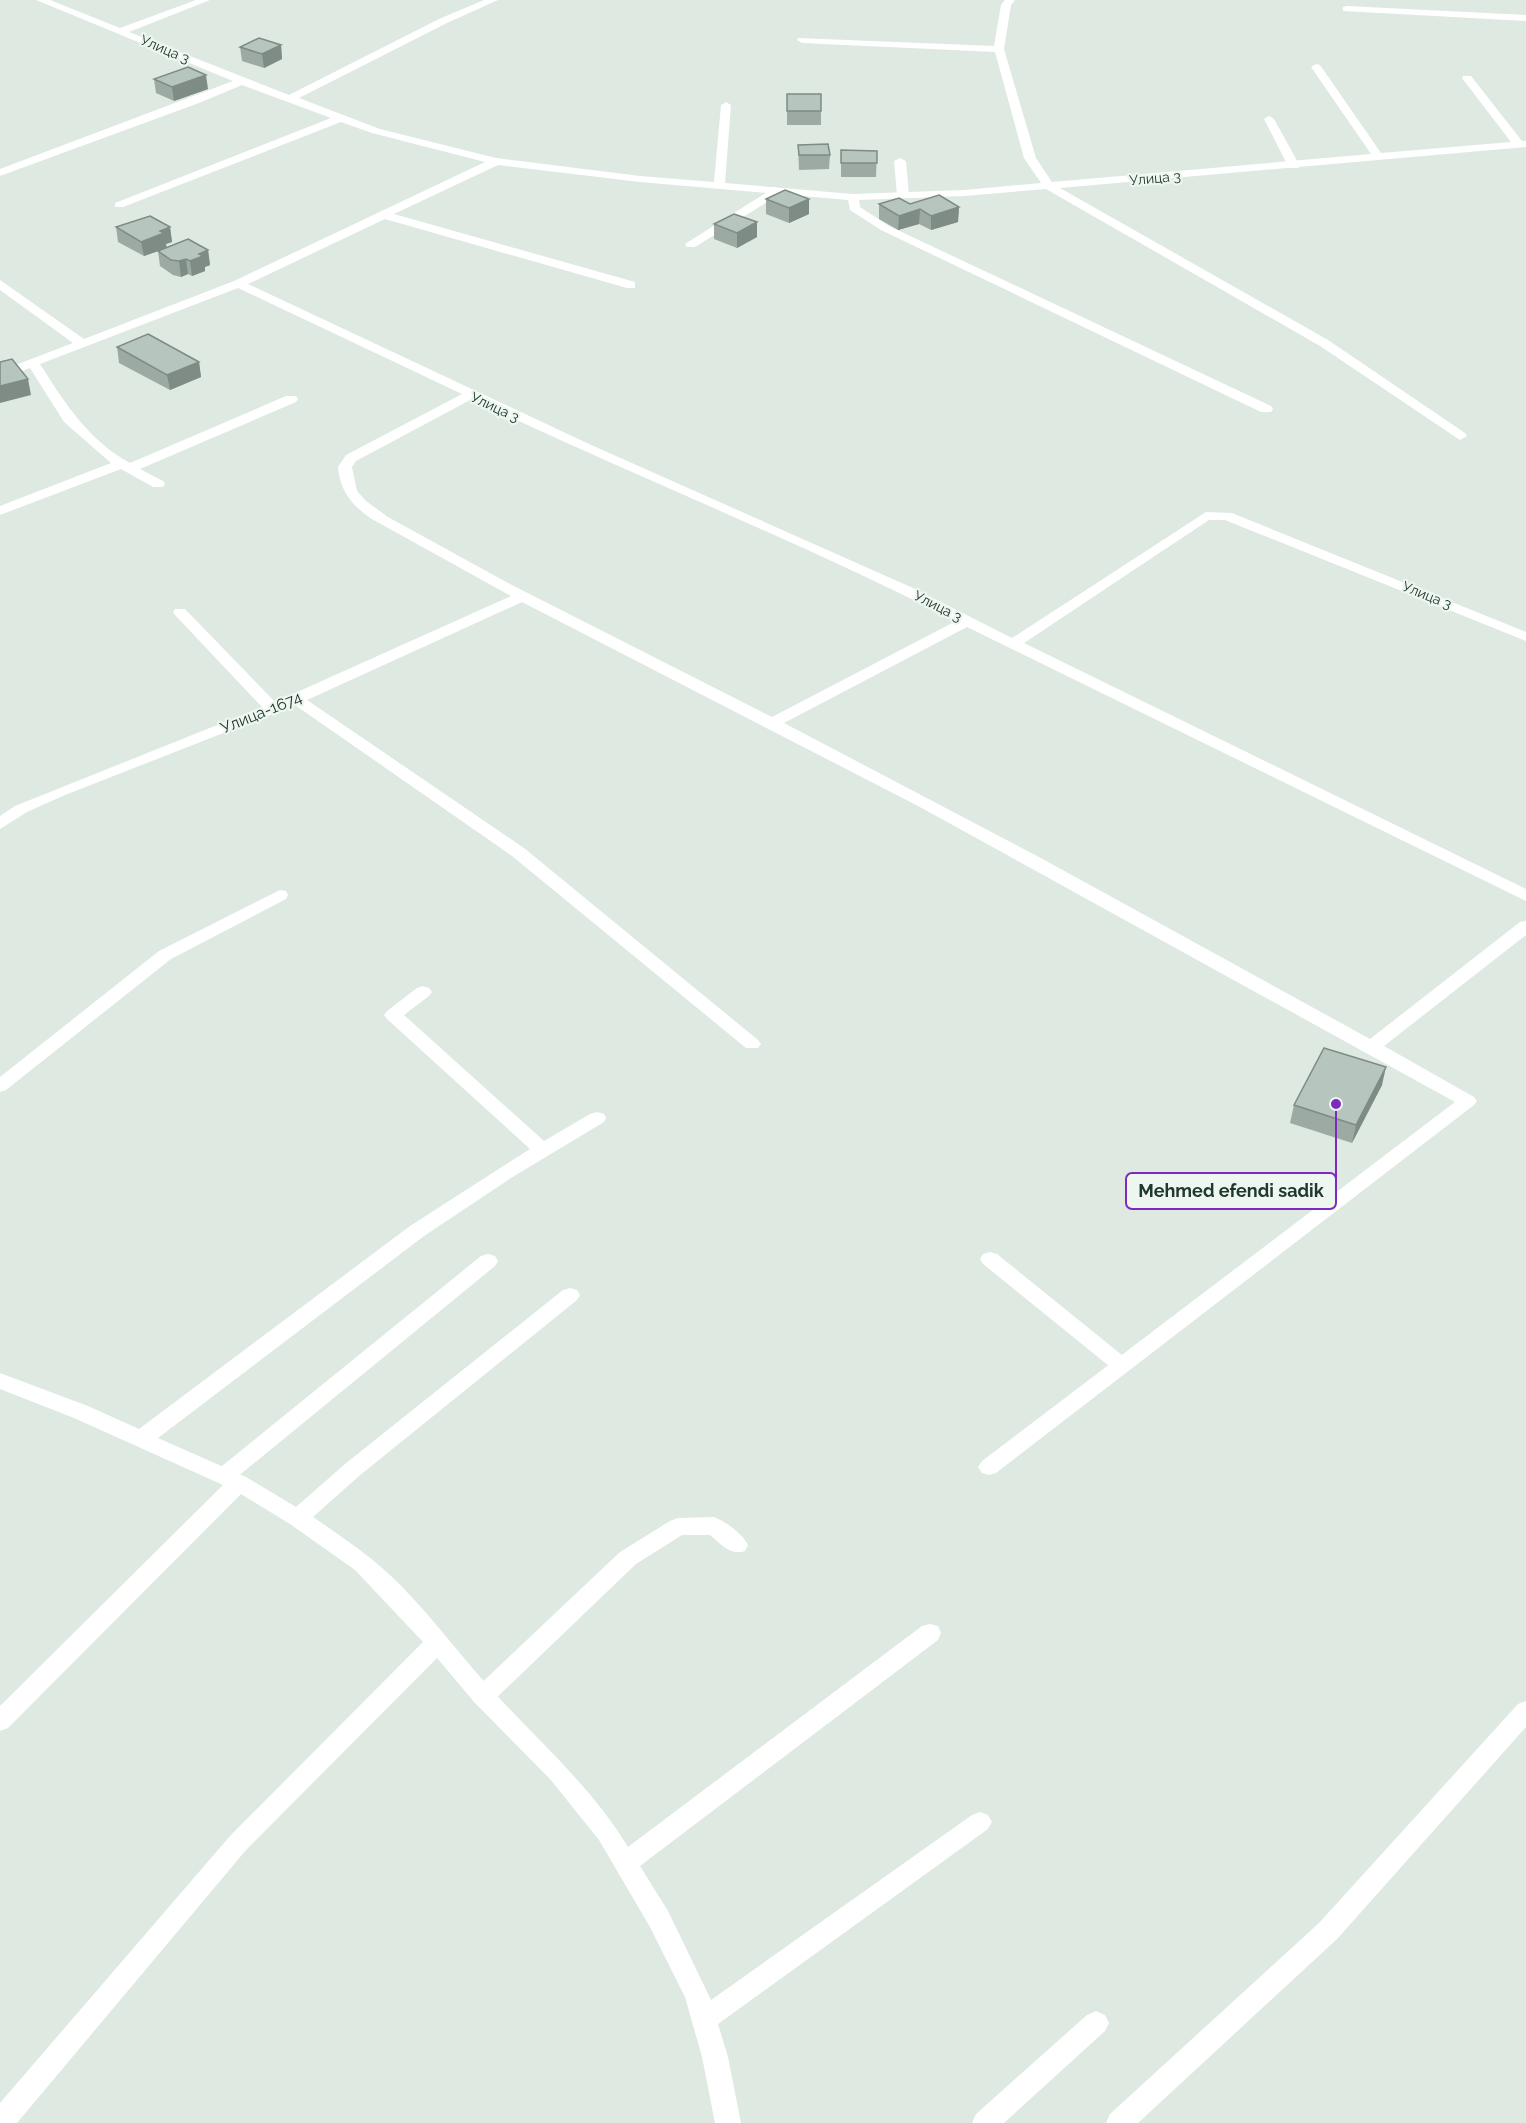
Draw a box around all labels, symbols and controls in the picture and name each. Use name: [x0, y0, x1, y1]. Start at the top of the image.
street label: Улица 3: [138, 32, 192, 66]
street label: Улица 3: [1129, 168, 1181, 188]
street label: Улица 3: [468, 389, 522, 425]
street label: Улица 3: [1400, 578, 1454, 612]
street label: Улица 3: [911, 587, 965, 625]
street label: Улица-1674: [218, 687, 305, 737]
callout: Mehmed efendi sadik: [1126, 1173, 1336, 1209]
text: Mehmed efendi sadik: [1138, 1180, 1325, 1201]

